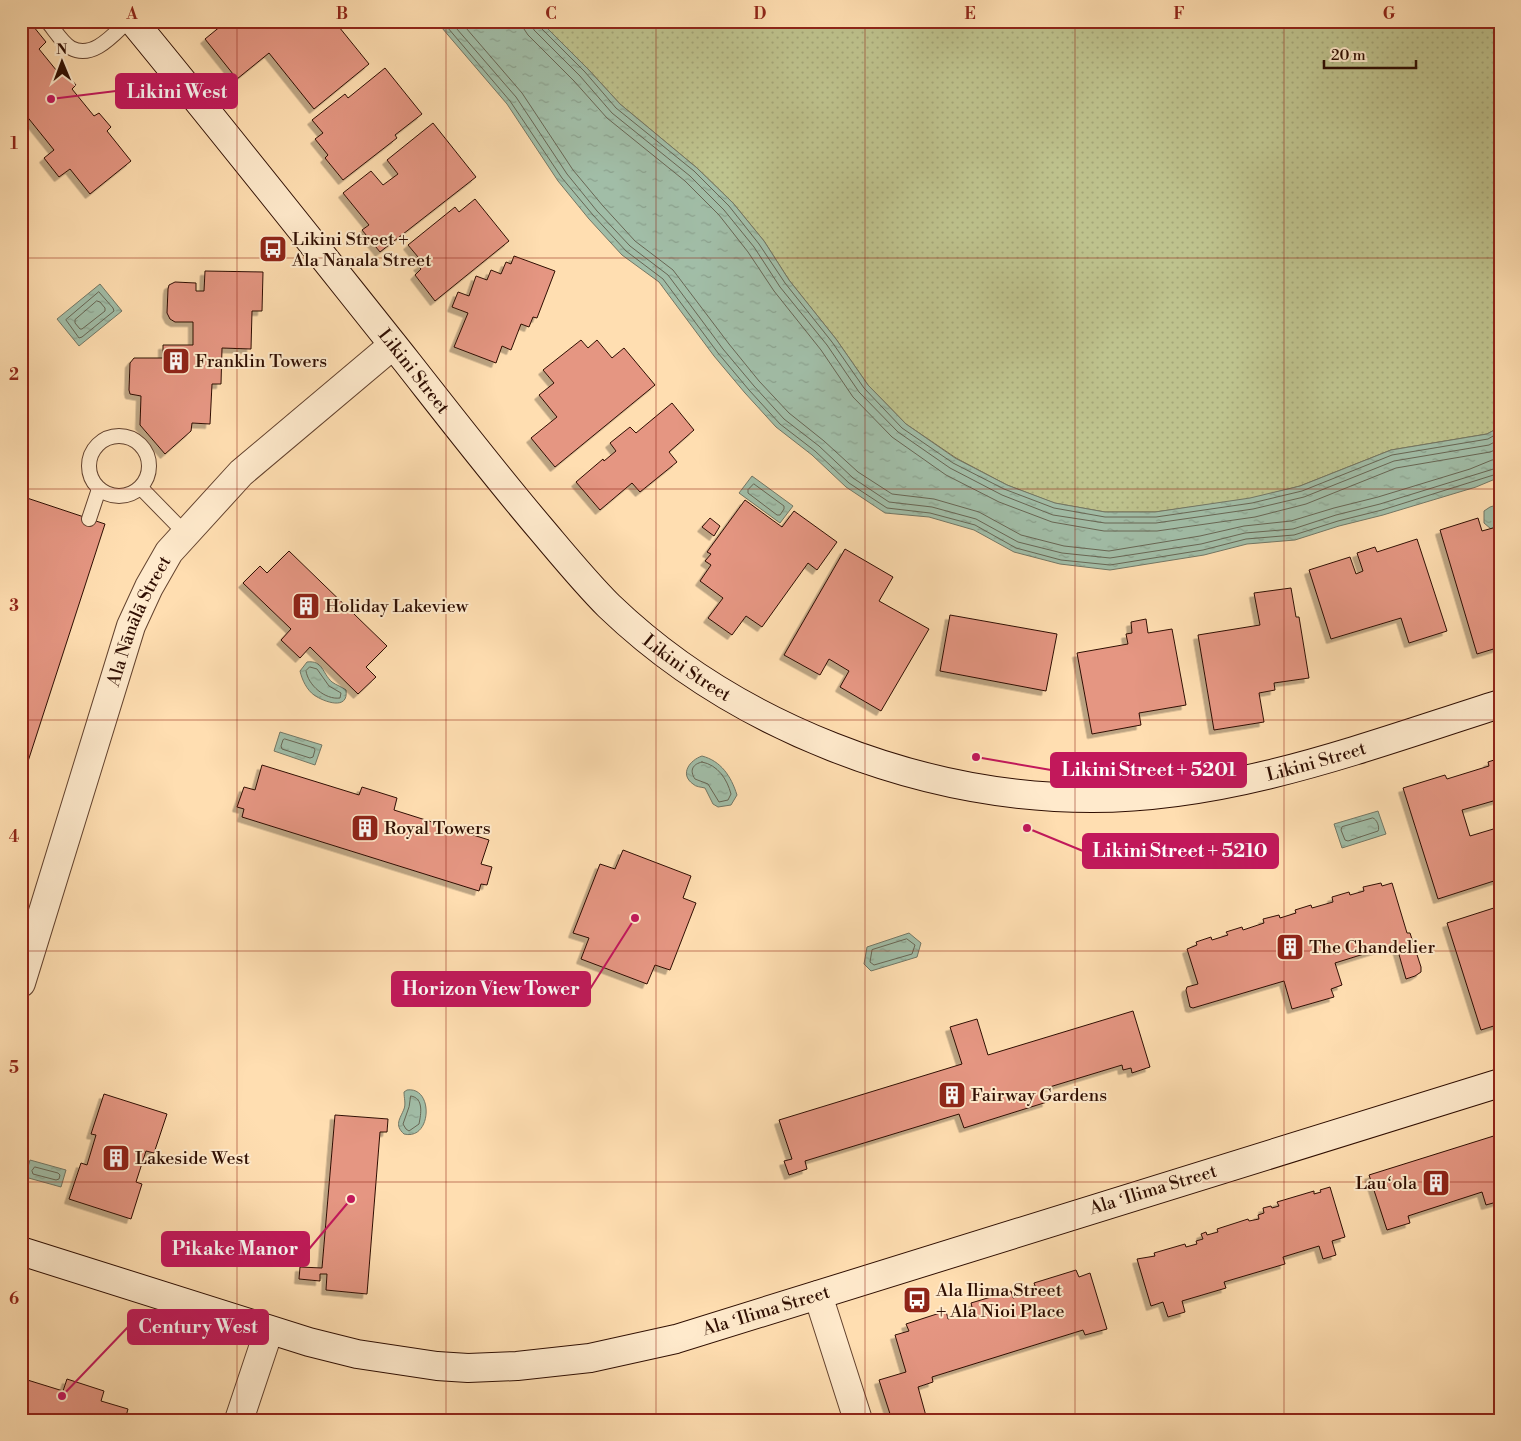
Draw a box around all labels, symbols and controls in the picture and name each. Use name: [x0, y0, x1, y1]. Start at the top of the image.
text: A: [125, 4, 138, 24]
text: B: [336, 4, 348, 24]
text: C: [545, 4, 557, 24]
text: D: [754, 4, 767, 24]
text: E: [964, 4, 976, 24]
text: F: [1173, 4, 1185, 24]
text: G: [1383, 4, 1396, 24]
north arrow: [38, 38, 88, 88]
scale bar: [1324, 38, 1416, 70]
text: N: [56, 41, 67, 59]
text: 20 m: [1331, 46, 1366, 65]
callout: Likini West: [116, 74, 237, 108]
text: Likini West: [127, 80, 228, 104]
text: 1: [10, 134, 18, 154]
place label: Likini Street + Ala Nanala Street: [291, 228, 432, 272]
bus stop icon: Likini Street + Ala Nanala Street: [258, 234, 288, 264]
street label: Likini Street: [373, 324, 455, 419]
building icon: Franklin Towers: [161, 346, 191, 376]
place label: Franklin Towers: [195, 350, 327, 373]
text: 2: [9, 365, 19, 385]
street label: Ala Nānālā Street: [101, 551, 176, 690]
building icon: Holiday Lakeview: [291, 591, 321, 621]
place label: Holiday Lakeview: [325, 595, 469, 618]
text: 3: [9, 596, 19, 616]
street label: Likini Street: [638, 629, 736, 707]
street label: Likini Street: [1264, 736, 1369, 786]
callout: Likini Street + 5201: [1051, 753, 1246, 787]
text: Likini Street + 5201: [1062, 758, 1236, 782]
building icon: Royal Towers: [350, 813, 380, 843]
place label: Royal Towers: [384, 817, 491, 840]
text: 4: [9, 827, 20, 847]
callout: Likini Street + 5210: [1083, 834, 1278, 868]
text: Likini Street + 5210: [1092, 839, 1268, 863]
building icon: The Chandelier: [1275, 932, 1305, 962]
place label: The Chandelier: [1309, 936, 1435, 959]
callout: Horizon View Tower: [392, 972, 590, 1006]
text: Horizon View Tower: [402, 977, 580, 1001]
text: 5: [9, 1058, 19, 1078]
building icon: Fairway Gardens: [937, 1080, 967, 1110]
place label: Fairway Gardens: [971, 1084, 1107, 1107]
building icon: Lakeside West: [101, 1143, 131, 1173]
place label: Lakeside West: [135, 1147, 251, 1170]
street label: Ala ʻIlima Street: [1086, 1160, 1220, 1221]
building icon: Lauʻola: [1421, 1168, 1451, 1198]
place label: Lauʻola: [1355, 1172, 1418, 1195]
callout: Pikake Manor: [162, 1232, 309, 1266]
text: Pikake Manor: [172, 1237, 299, 1261]
place label: Ala Ilima Street + Ala Nioi Place: [935, 1279, 1065, 1323]
street label: Ala ʻIlima Street: [699, 1281, 833, 1342]
bus stop icon: Ala Ilima Street + Ala Nioi Place: [902, 1285, 932, 1315]
text: 6: [9, 1289, 19, 1309]
callout: Century West: [128, 1310, 268, 1344]
text: Century West: [138, 1315, 258, 1339]

